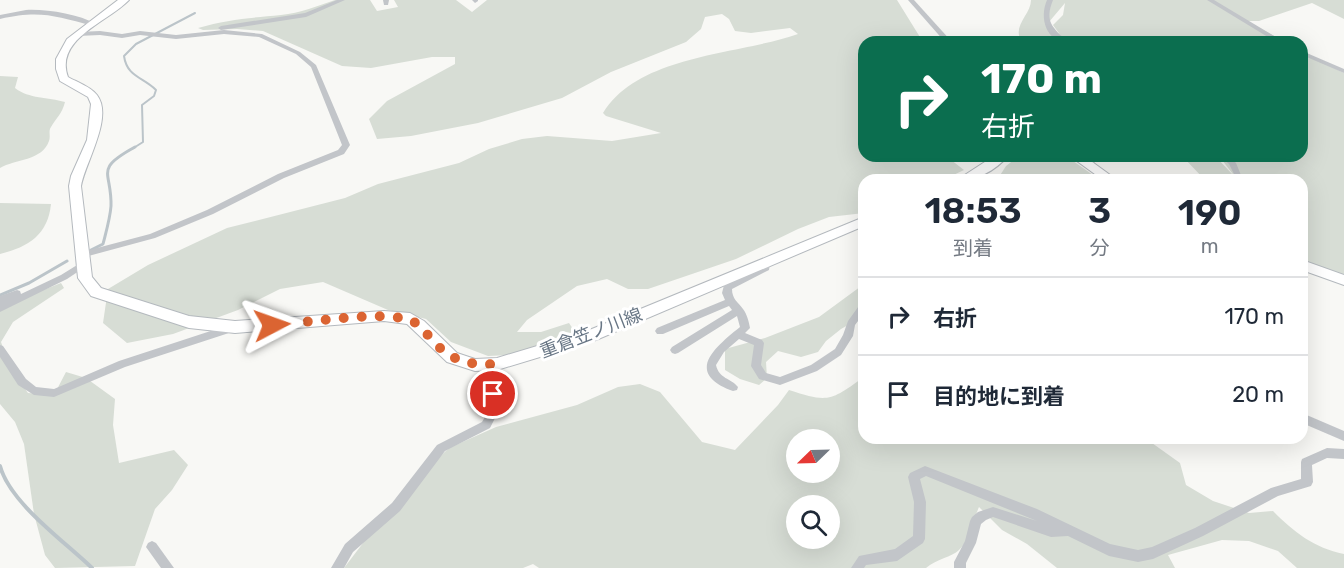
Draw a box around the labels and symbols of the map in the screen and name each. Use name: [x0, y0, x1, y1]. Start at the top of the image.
position arrow: [240, 293, 304, 357]
street label: 重倉笠ノ川線: [537, 303, 645, 363]
pin: [467, 368, 518, 419]
north arrow: [786, 429, 840, 483]

